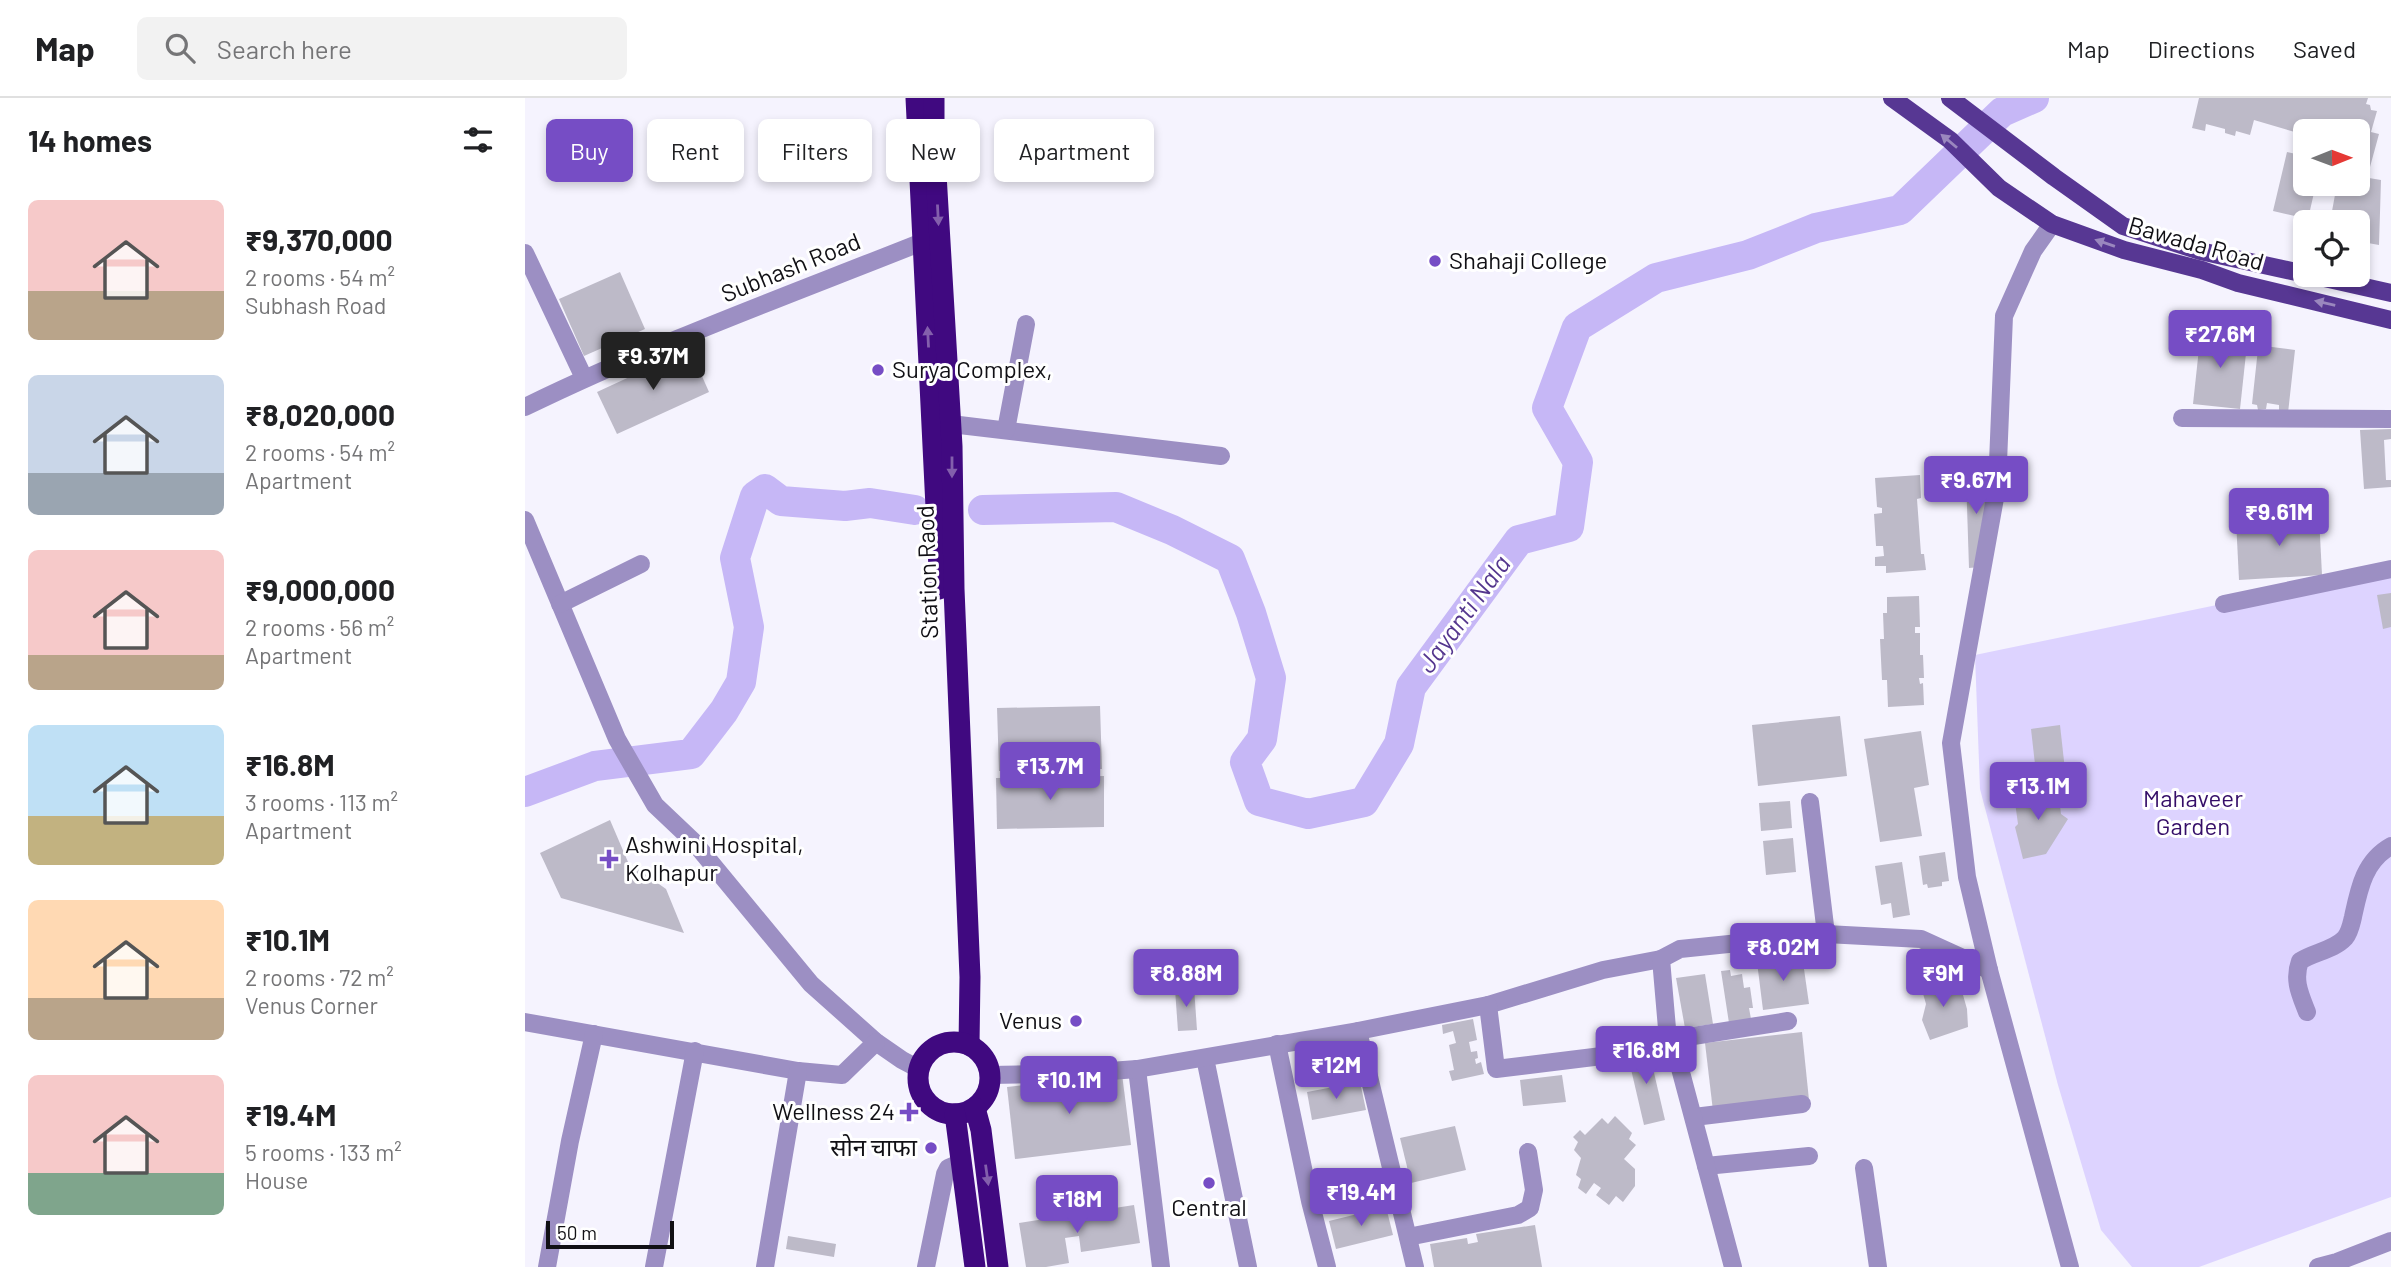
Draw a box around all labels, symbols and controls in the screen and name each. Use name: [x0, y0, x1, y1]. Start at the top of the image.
search box: [137, 17, 627, 80]
text: Map: [35, 28, 95, 68]
icon: search: [161, 29, 199, 67]
text: Search here: [217, 33, 352, 64]
text: Map: [2067, 34, 2110, 63]
text: Directions: [2148, 34, 2255, 63]
text: Saved: [2293, 34, 2356, 63]
chip: Buy: [546, 119, 633, 182]
chip: Rent: [647, 119, 744, 182]
chip: Filters: [758, 119, 872, 182]
chip: New: [886, 119, 980, 182]
chip: Apartment: [994, 119, 1154, 182]
north arrow: [2293, 119, 2369, 196]
map controls: [2293, 119, 2370, 287]
icon: filters: [459, 121, 497, 159]
text: 14 homes: [28, 122, 152, 158]
one-way arrow: [1941, 134, 1958, 149]
one-way arrow: [933, 204, 944, 226]
street label: Bawada Road: [2125, 209, 2267, 276]
button: locate: [2293, 210, 2370, 287]
text: ₹9,370,000: [245, 221, 393, 257]
street label: Subhash Road: [717, 226, 864, 308]
icon: home: [84, 228, 168, 312]
one-way arrow: [2095, 238, 2116, 249]
place label: Shahaji College: [1449, 245, 1607, 274]
marker: Shahaji College: [1427, 253, 1443, 269]
text: 2 rooms · 54 m²: [245, 263, 395, 291]
text: Subhash Road: [245, 291, 386, 319]
one-way arrow: [2314, 297, 2336, 308]
pin: ₹27.6M: [2163, 310, 2277, 370]
text: ₹27.6M: [2185, 319, 2255, 347]
one-way arrow: [922, 326, 933, 348]
pin: ₹9.37M: [596, 332, 710, 392]
text: ₹9.37M: [617, 341, 689, 369]
place label: Surya Complex,: [892, 354, 1053, 383]
marker: Surya Complex,: [870, 362, 886, 378]
text: ₹8,020,000: [245, 396, 395, 432]
icon: home: [84, 403, 168, 487]
text: 2 rooms · 54 m²: [245, 438, 395, 466]
one-way arrow: [946, 456, 958, 478]
pin: ₹9.67M: [1919, 456, 2033, 516]
text: ₹9.67M: [1940, 465, 2012, 493]
text: Apartment: [245, 466, 352, 494]
pin: ₹9.61M: [2222, 489, 2336, 548]
text: ₹9.61M: [2245, 497, 2313, 525]
street label: Station Raod: [910, 505, 943, 639]
water label: Jayanti Nala: [1410, 548, 1516, 678]
text: ₹9,000,000: [245, 571, 395, 607]
icon: home: [84, 578, 168, 662]
text: 2 rooms · 56 m²: [245, 613, 394, 641]
text: Apartment: [245, 641, 352, 669]
pin: ₹13.7M: [993, 742, 1107, 802]
text: ₹16.8M: [245, 746, 335, 782]
text: ₹13.7M: [1016, 751, 1084, 779]
icon: home: [84, 753, 168, 837]
pin: ₹13.1M: [1981, 762, 2095, 822]
text: ₹13.1M: [2006, 771, 2070, 799]
park label: Mahaveer Garden: [2143, 783, 2243, 840]
text: 3 rooms · 113 m²: [245, 788, 398, 816]
text: Apartment: [245, 816, 352, 844]
place label: Ashwini Hospital, Kolhapur: [625, 829, 804, 886]
marker: Ashwini Hospital, Kolhapur: [599, 849, 619, 869]
text: ₹10.1M: [245, 921, 330, 957]
pin: ₹8.02M: [1726, 924, 1840, 983]
icon: home: [84, 928, 168, 1012]
text: ₹8.02M: [1746, 932, 1820, 960]
pin: ₹8.88M: [1129, 950, 1243, 1009]
pin: ₹9M: [1909, 950, 1977, 1009]
text: ₹8.88M: [1149, 958, 1223, 986]
text: ₹9M: [1922, 958, 1964, 986]
text: 2 rooms · 72 m²: [245, 963, 394, 991]
text: Venus Corner: [245, 991, 378, 1019]
place label: Venus: [999, 1005, 1062, 1034]
marker: Venus: [1068, 1013, 1084, 1029]
pin: ₹16.8M: [1589, 1026, 1703, 1086]
text: ₹16.8M: [1612, 1035, 1680, 1063]
pin: ₹12M: [1295, 1042, 1377, 1101]
text: ₹12M: [1311, 1050, 1361, 1078]
pin: ₹10.1M: [1012, 1056, 1126, 1116]
text: ₹10.1M: [1036, 1065, 1102, 1093]
text: ₹19.4M: [245, 1096, 336, 1132]
place label: Wellness 24: [772, 1096, 895, 1125]
icon: home: [84, 1103, 168, 1187]
marker: Wellness 24: [901, 1104, 917, 1120]
place label: सोन चाफा: [830, 1132, 918, 1161]
text: 5 rooms · 133 m²: [245, 1138, 402, 1166]
marker: सोन चाफा: [923, 1140, 939, 1156]
one-way arrow: [981, 1164, 992, 1186]
text: House: [245, 1166, 308, 1194]
pin: ₹19.4M: [1304, 1168, 1418, 1228]
marker: Central: [1201, 1175, 1217, 1191]
pin: ₹18M: [1036, 1176, 1118, 1235]
text: ₹19.4M: [1326, 1177, 1396, 1205]
text: ₹18M: [1052, 1184, 1102, 1212]
place label: Central: [1171, 1192, 1247, 1221]
scale bar: [546, 1218, 674, 1250]
text: 50 m: [557, 1221, 597, 1244]

